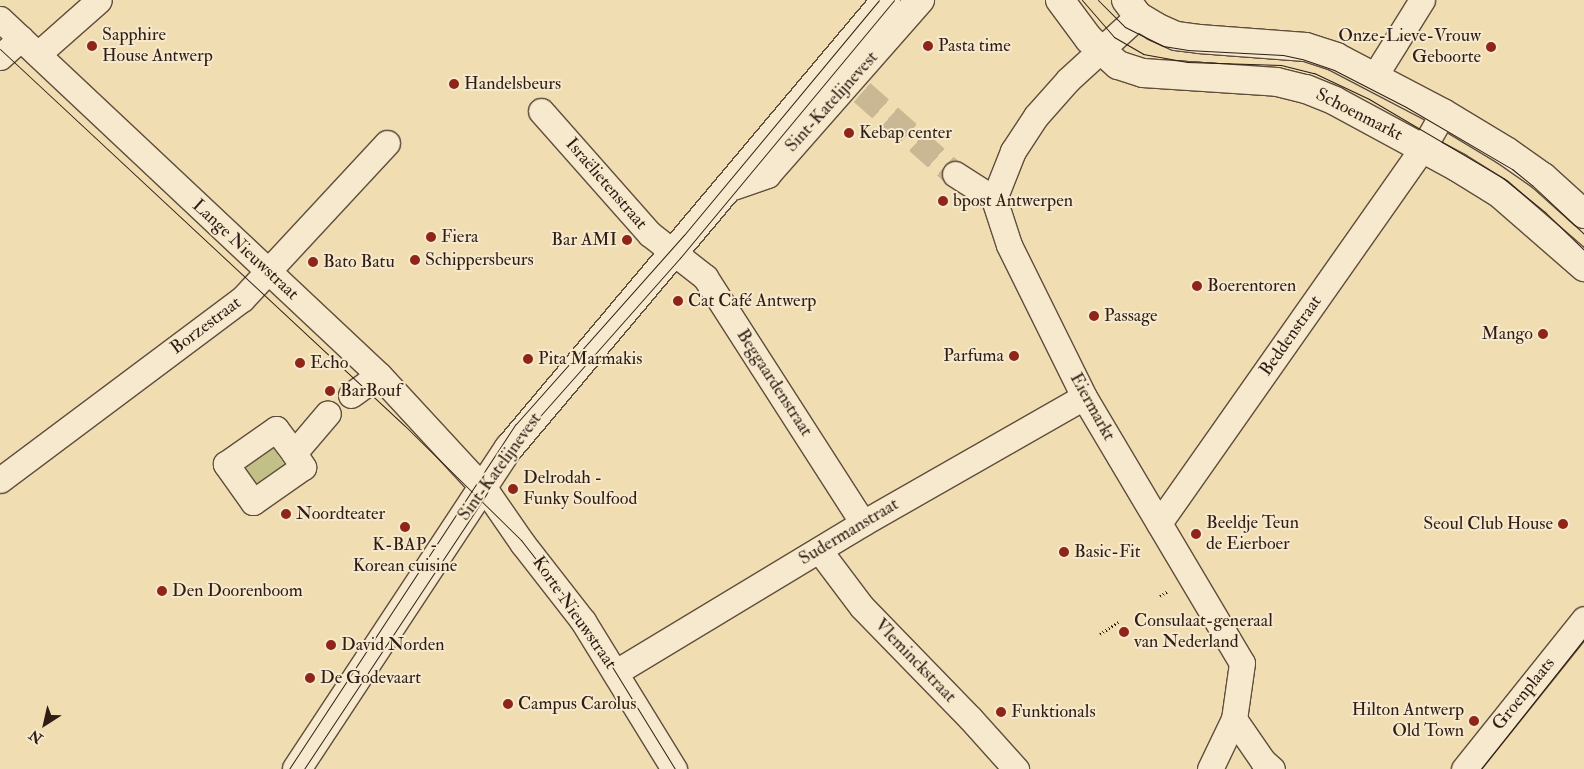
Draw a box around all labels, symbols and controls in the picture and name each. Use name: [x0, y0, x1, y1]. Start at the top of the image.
place label: Sapphire House Antwerp: [102, 25, 213, 68]
place label: Onze-Lieve-Vrouw Geboorte: [1338, 26, 1481, 68]
place label: Pasta time: [938, 35, 1011, 57]
marker: Sapphire House Antwerp: [86, 40, 98, 52]
marker: Pasta time: [922, 40, 934, 52]
marker: Onze-Lieve-Vrouw Geboorte: [1485, 41, 1497, 53]
street label: Sint-Katelijnevest: [781, 47, 883, 157]
place label: Handelsbeurs: [464, 73, 561, 95]
marker: Handelsbeurs: [448, 78, 460, 90]
street label: Schoenmarkt: [1312, 84, 1406, 146]
place label: Kebap center: [859, 122, 952, 144]
marker: Kebap center: [843, 127, 855, 139]
street label: Israëlietenstraat: [560, 134, 652, 234]
place label: bpost Antwerpen: [953, 190, 1073, 212]
street label: Lange Nieuwstraat: [187, 195, 303, 305]
marker: bpost Antwerpen: [937, 195, 949, 207]
place label: Fiera: [441, 226, 478, 248]
place label: Bar AMI: [551, 229, 617, 251]
marker: Fiera: [425, 231, 437, 243]
marker: Bar AMI: [621, 234, 633, 246]
place label: Schippersbeurs: [425, 249, 534, 271]
place label: Bato Batu: [323, 251, 395, 273]
marker: Schippersbeurs: [409, 254, 421, 266]
marker: Bato Batu: [307, 256, 319, 268]
place label: Boerentoren: [1207, 275, 1296, 297]
marker: Boerentoren: [1191, 280, 1203, 292]
place label: Cat Café Antwerp: [688, 290, 816, 312]
street label: Borzestraat: [166, 292, 246, 360]
street label: Beddenstraat: [1255, 292, 1327, 380]
marker: Cat Café Antwerp: [672, 295, 684, 307]
place label: Passage: [1104, 305, 1158, 327]
marker: Passage: [1088, 310, 1100, 322]
place label: Mango: [1481, 323, 1533, 345]
street label: Beggaardenstraat: [731, 325, 817, 441]
marker: Mango: [1537, 328, 1549, 340]
place label: Parfuma: [943, 345, 1004, 367]
place label: Pita Marmakis: [538, 348, 643, 370]
marker: Parfuma: [1008, 350, 1020, 362]
place label: Echo: [310, 352, 348, 374]
marker: Pita Marmakis: [522, 353, 534, 365]
marker: Echo: [294, 357, 306, 369]
street label: Eiermarkt: [1065, 369, 1119, 445]
place label: BarBouf: [340, 380, 401, 402]
marker: BarBouf: [324, 385, 336, 397]
street label: Sint-Katelijnevest: [454, 409, 546, 525]
place label: Delrodah - Funky Soulfood: [523, 468, 637, 510]
marker: Delrodah - Funky Soulfood: [507, 483, 519, 495]
street label: Sudermanstraat: [795, 494, 903, 570]
place label: Noordteater: [296, 503, 385, 525]
marker: Noordteater: [280, 508, 292, 520]
place label: Beeldje Teun de Eierboer: [1206, 513, 1299, 556]
place label: Seoul Club House: [1423, 513, 1553, 535]
marker: Seoul Club House: [1557, 518, 1569, 530]
marker: K-BAP - Korean cuisine: [399, 521, 411, 533]
marker: Beeldje Teun de Eierboer: [1190, 528, 1202, 540]
place label: K-BAP - Korean cuisine: [353, 535, 457, 578]
place label: Basic-Fit: [1074, 541, 1141, 563]
marker: Basic-Fit: [1058, 546, 1070, 558]
street label: Korte Nieuwstraat: [527, 552, 621, 674]
place label: Den Doorenboom: [172, 580, 303, 602]
marker: Den Doorenboom: [156, 585, 168, 597]
place label: Consulaat-generaal van Nederland: [1134, 611, 1273, 654]
street label: Vleminckstraat: [870, 615, 960, 707]
marker: Consulaat-generaal van Nederland: [1118, 626, 1130, 638]
place label: David Norden: [341, 634, 445, 656]
marker: David Norden: [325, 639, 337, 651]
street label: Groenplaats: [1488, 653, 1560, 735]
place label: De Godevaart: [320, 667, 421, 689]
marker: De Godevaart: [304, 672, 316, 684]
place label: Campus Carolus: [518, 693, 636, 715]
marker: Campus Carolus: [502, 698, 514, 710]
north arrow: [20, 699, 70, 749]
place label: Hilton Antwerp Old Town: [1352, 700, 1464, 742]
place label: Funktionals: [1011, 701, 1096, 723]
marker: Funktionals: [995, 706, 1007, 718]
marker: Hilton Antwerp Old Town: [1468, 715, 1480, 727]
text: N: [26, 726, 46, 747]

